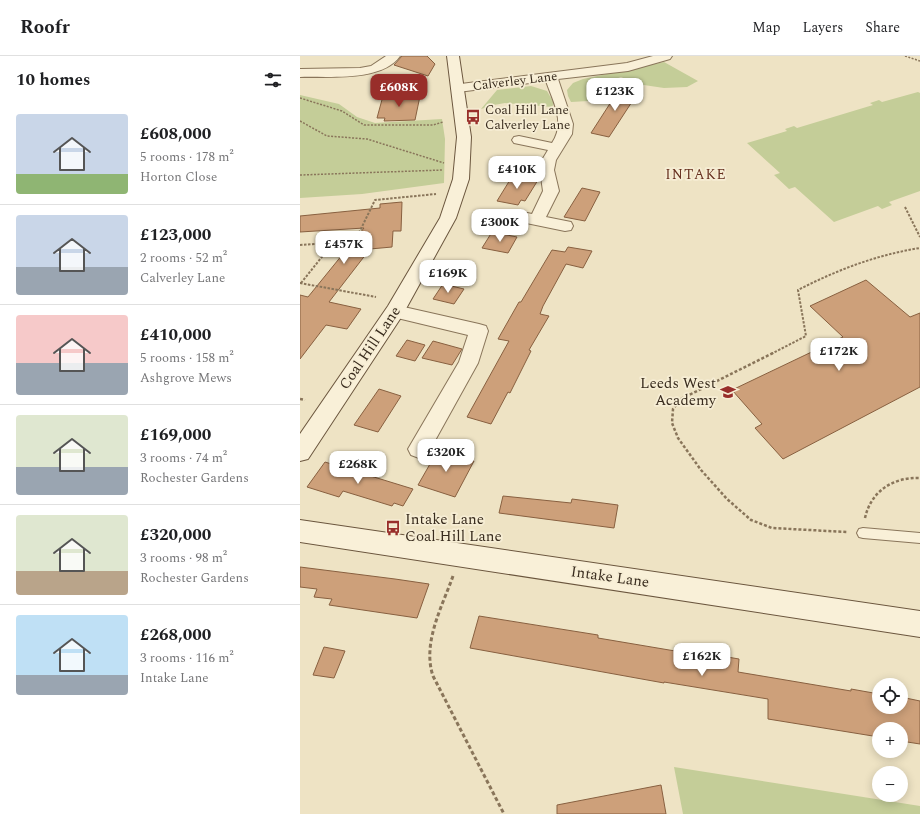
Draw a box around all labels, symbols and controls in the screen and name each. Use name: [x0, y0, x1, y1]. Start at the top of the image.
text: Roofr: [20, 13, 70, 42]
text: Map: [752, 17, 781, 38]
text: Layers: [803, 17, 843, 38]
text: Share: [865, 17, 900, 38]
street label: Calverley Lane: [471, 66, 559, 96]
text: 10 homes: [16, 67, 90, 93]
icon: filters: [262, 69, 284, 91]
pin: £608K: [371, 74, 427, 108]
text: £608K: [379, 77, 419, 97]
pin: £123K: [587, 78, 643, 112]
text: £123K: [595, 81, 635, 101]
place label: Coal Hill Lane Calverley Lane: [485, 100, 570, 135]
bus stop icon: Coal Hill Lane Calverley Lane: [464, 108, 482, 126]
text: £608,000: [140, 121, 211, 147]
icon: home: [48, 130, 96, 178]
text: 5 rooms · 178 m²: [140, 147, 234, 167]
pin: £410K: [489, 156, 545, 190]
text: £410K: [497, 159, 537, 179]
district label: INTAKE: [665, 164, 727, 185]
text: Horton Close: [140, 167, 217, 187]
pin: £300K: [472, 209, 528, 243]
text: £300K: [480, 212, 520, 232]
text: £123,000: [140, 222, 211, 248]
icon: home: [48, 231, 96, 279]
pin: £457K: [316, 231, 372, 265]
text: £457K: [324, 234, 364, 254]
text: 2 rooms · 52 m²: [140, 248, 227, 268]
pin: £169K: [420, 260, 476, 294]
text: £169K: [428, 263, 468, 283]
text: Calverley Lane: [140, 268, 225, 288]
street label: Coal Hill Lane: [333, 301, 407, 395]
text: £410,000: [140, 322, 211, 348]
icon: home: [48, 331, 96, 379]
pin: £172K: [811, 338, 867, 372]
text: £172K: [819, 341, 859, 361]
text: 5 rooms · 158 m²: [140, 348, 234, 368]
text: Ashgrove Mews: [140, 368, 232, 388]
place label: Leeds West Academy: [640, 372, 717, 412]
school or university icon: Leeds West Academy: [719, 383, 737, 401]
text: £169,000: [140, 422, 211, 448]
icon: home: [48, 431, 96, 479]
pin: £320K: [418, 439, 474, 473]
text: £320K: [426, 442, 466, 462]
text: 3 rooms · 74 m²: [140, 448, 227, 468]
pin: £268K: [330, 451, 386, 485]
text: £268K: [338, 454, 378, 474]
text: Rochester Gardens: [140, 468, 249, 488]
place label: Intake Lane Coal Hill Lane: [405, 508, 502, 548]
bus stop icon: Intake Lane Coal Hill Lane: [384, 519, 402, 537]
text: £320,000: [140, 522, 211, 548]
icon: home: [48, 531, 96, 579]
text: 3 rooms · 98 m²: [140, 548, 227, 568]
street label: Intake Lane: [569, 560, 651, 594]
text: Rochester Gardens: [140, 568, 249, 588]
text: £268,000: [140, 622, 211, 648]
icon: home: [48, 631, 96, 679]
pin: £162K: [674, 643, 730, 677]
text: £162K: [682, 646, 722, 666]
text: 3 rooms · 116 m²: [140, 648, 234, 668]
text: Intake Lane: [140, 668, 209, 688]
map controls: [872, 678, 908, 802]
button: locate: [872, 678, 908, 714]
button: +: [872, 722, 908, 758]
button: −: [872, 766, 908, 802]

